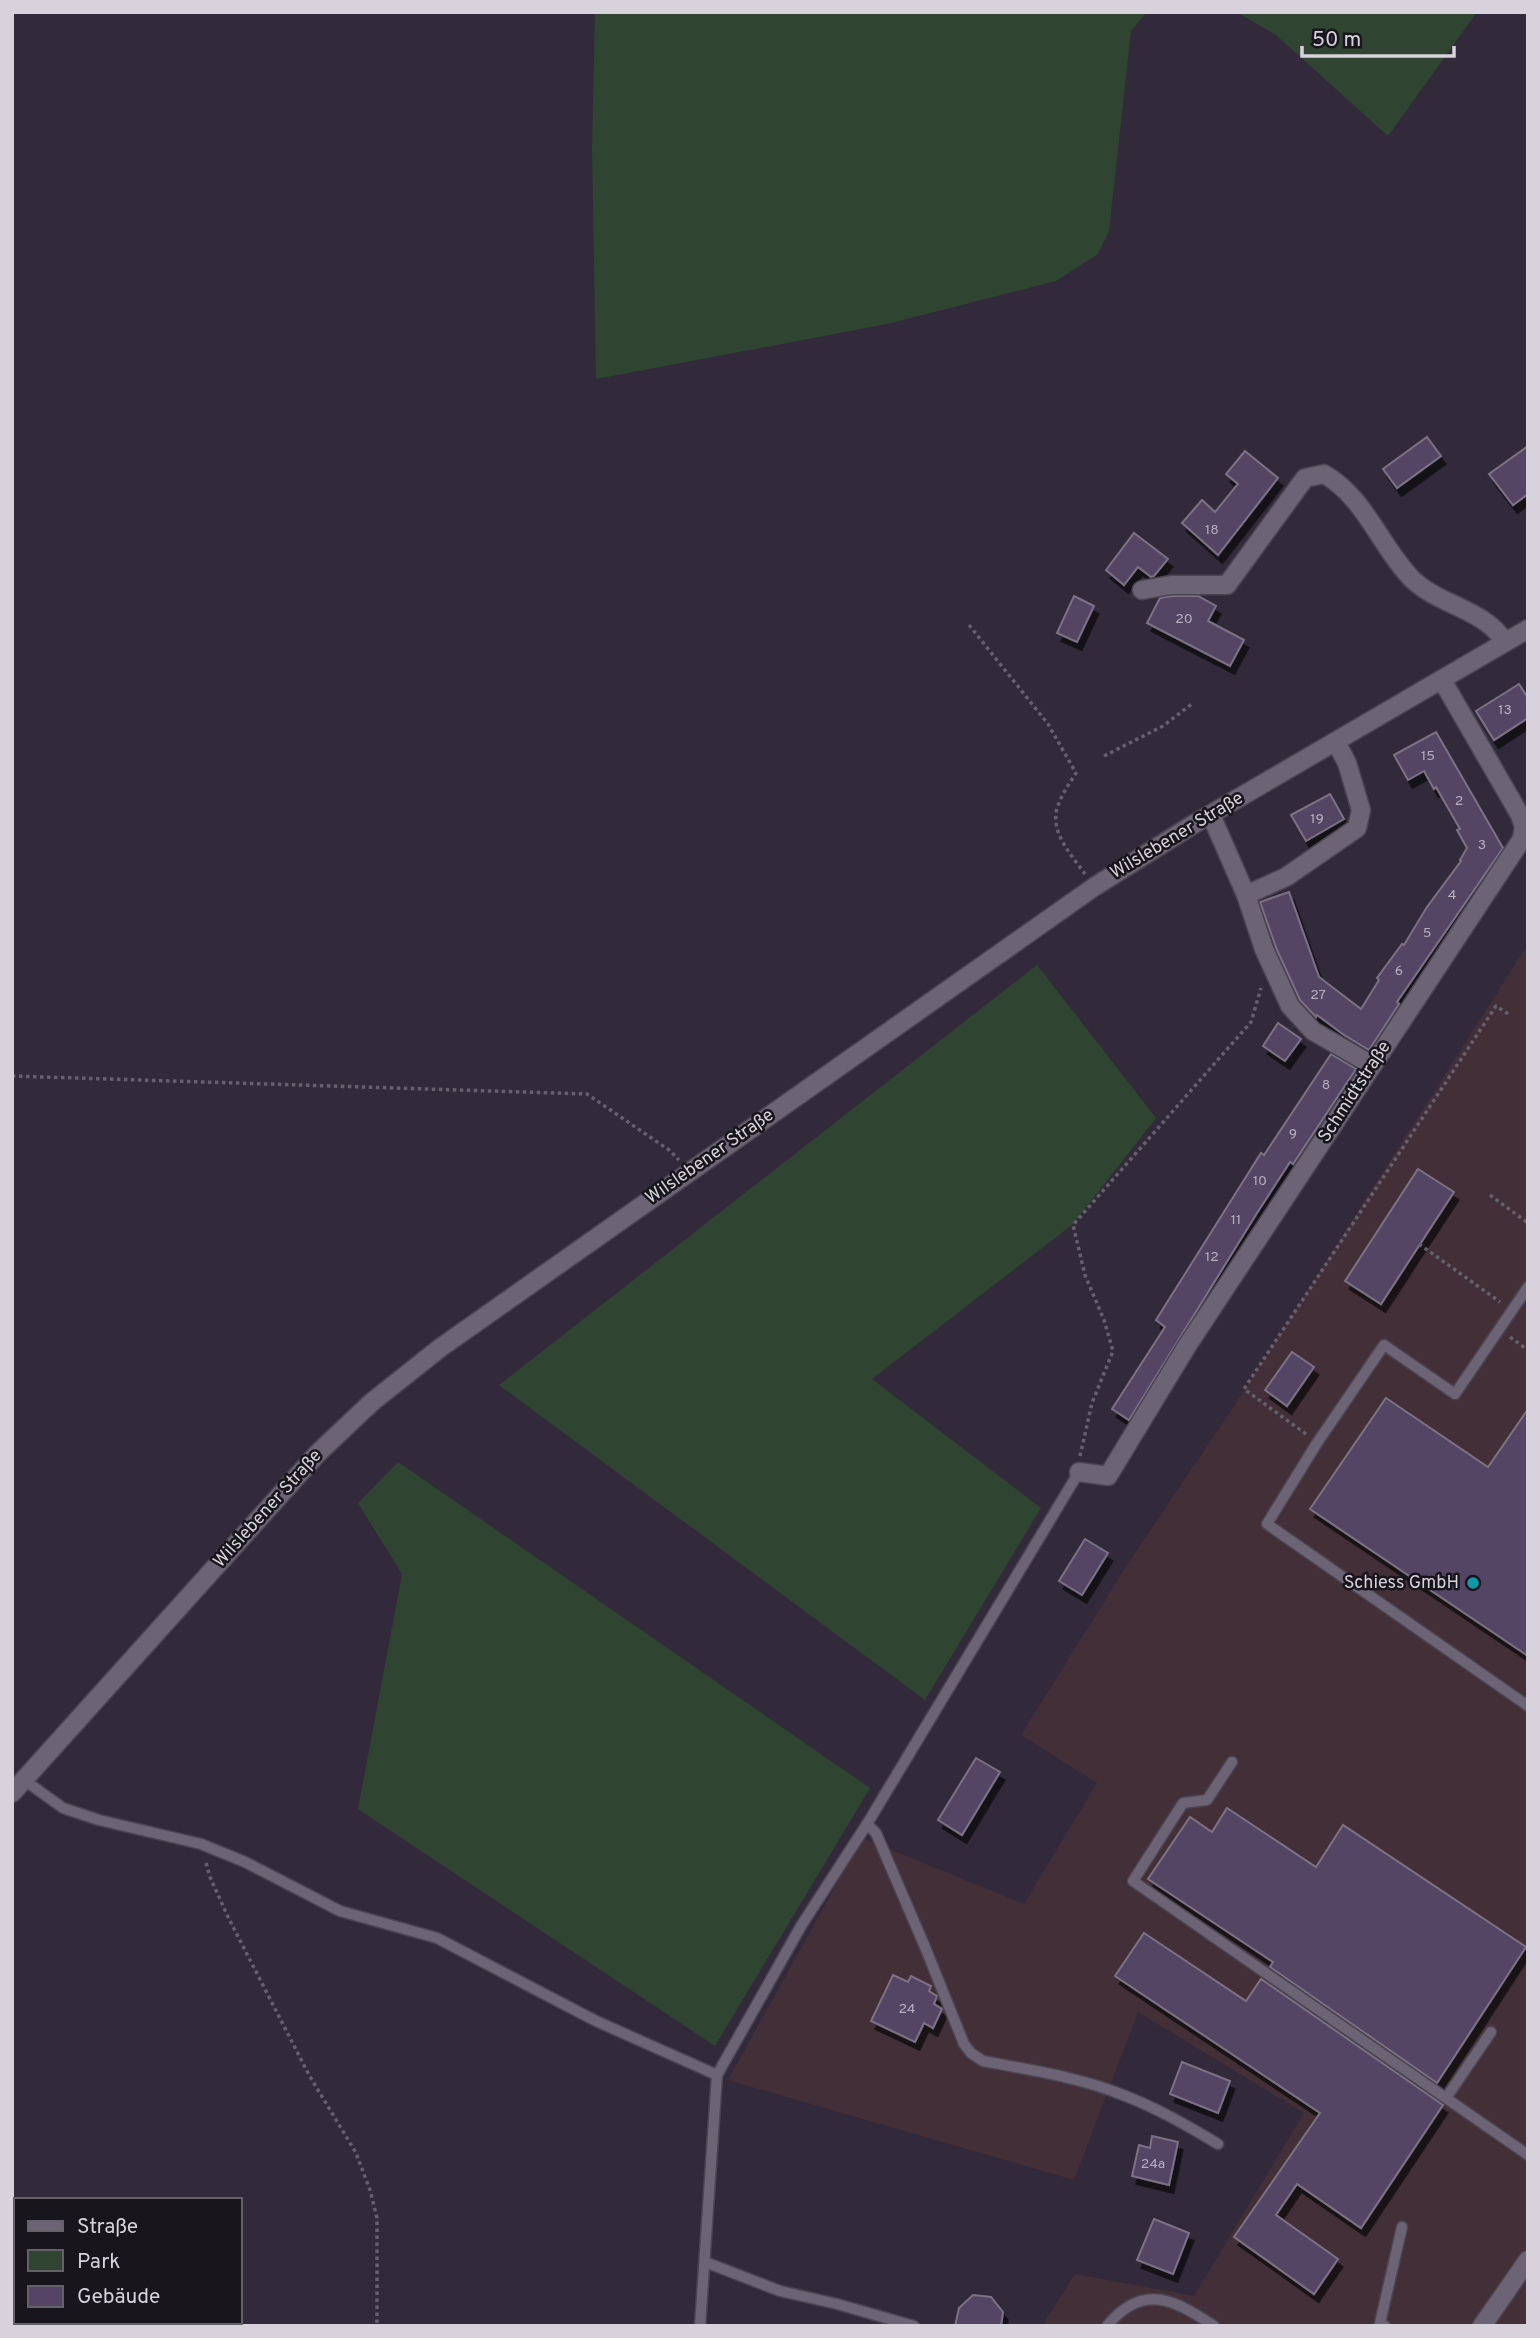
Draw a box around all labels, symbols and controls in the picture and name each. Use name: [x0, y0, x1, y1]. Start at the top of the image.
scale bar: [1302, 14, 1454, 58]
text: 50 m: [1312, 27, 1361, 54]
house number: 18: [1205, 522, 1219, 539]
house number: 20: [1175, 611, 1193, 628]
house number: 13: [1498, 702, 1512, 719]
house number: 15: [1421, 748, 1435, 765]
street label: Wilslebener Straße: [1106, 787, 1248, 885]
house number: 2: [1455, 793, 1463, 810]
house number: 19: [1310, 811, 1324, 828]
house number: 3: [1478, 837, 1486, 854]
house number: 4: [1448, 887, 1456, 904]
house number: 5: [1423, 925, 1431, 942]
house number: 6: [1395, 963, 1403, 980]
house number: 27: [1310, 987, 1326, 1004]
street label: Schmidtstraße: [1314, 1037, 1396, 1147]
house number: 8: [1322, 1077, 1330, 1094]
street label: Wilslebener Straße: [641, 1104, 779, 1210]
house number: 9: [1289, 1126, 1297, 1143]
house number: 10: [1253, 1173, 1267, 1190]
house number: 11: [1231, 1212, 1241, 1229]
house number: 12: [1205, 1249, 1219, 1266]
street label: Wilslebener Straße: [209, 1445, 327, 1573]
place label: Schiess GmbH: [1344, 1572, 1459, 1595]
marker: Schiess GmbH: [1465, 1575, 1481, 1591]
house number: 24: [898, 2001, 916, 2018]
house number: 24a: [1141, 2156, 1165, 2173]
legend: [14, 2198, 242, 2324]
text: Straße: [77, 2214, 138, 2241]
text: Park: [77, 2249, 120, 2276]
text: Gebäude: [77, 2284, 160, 2311]

